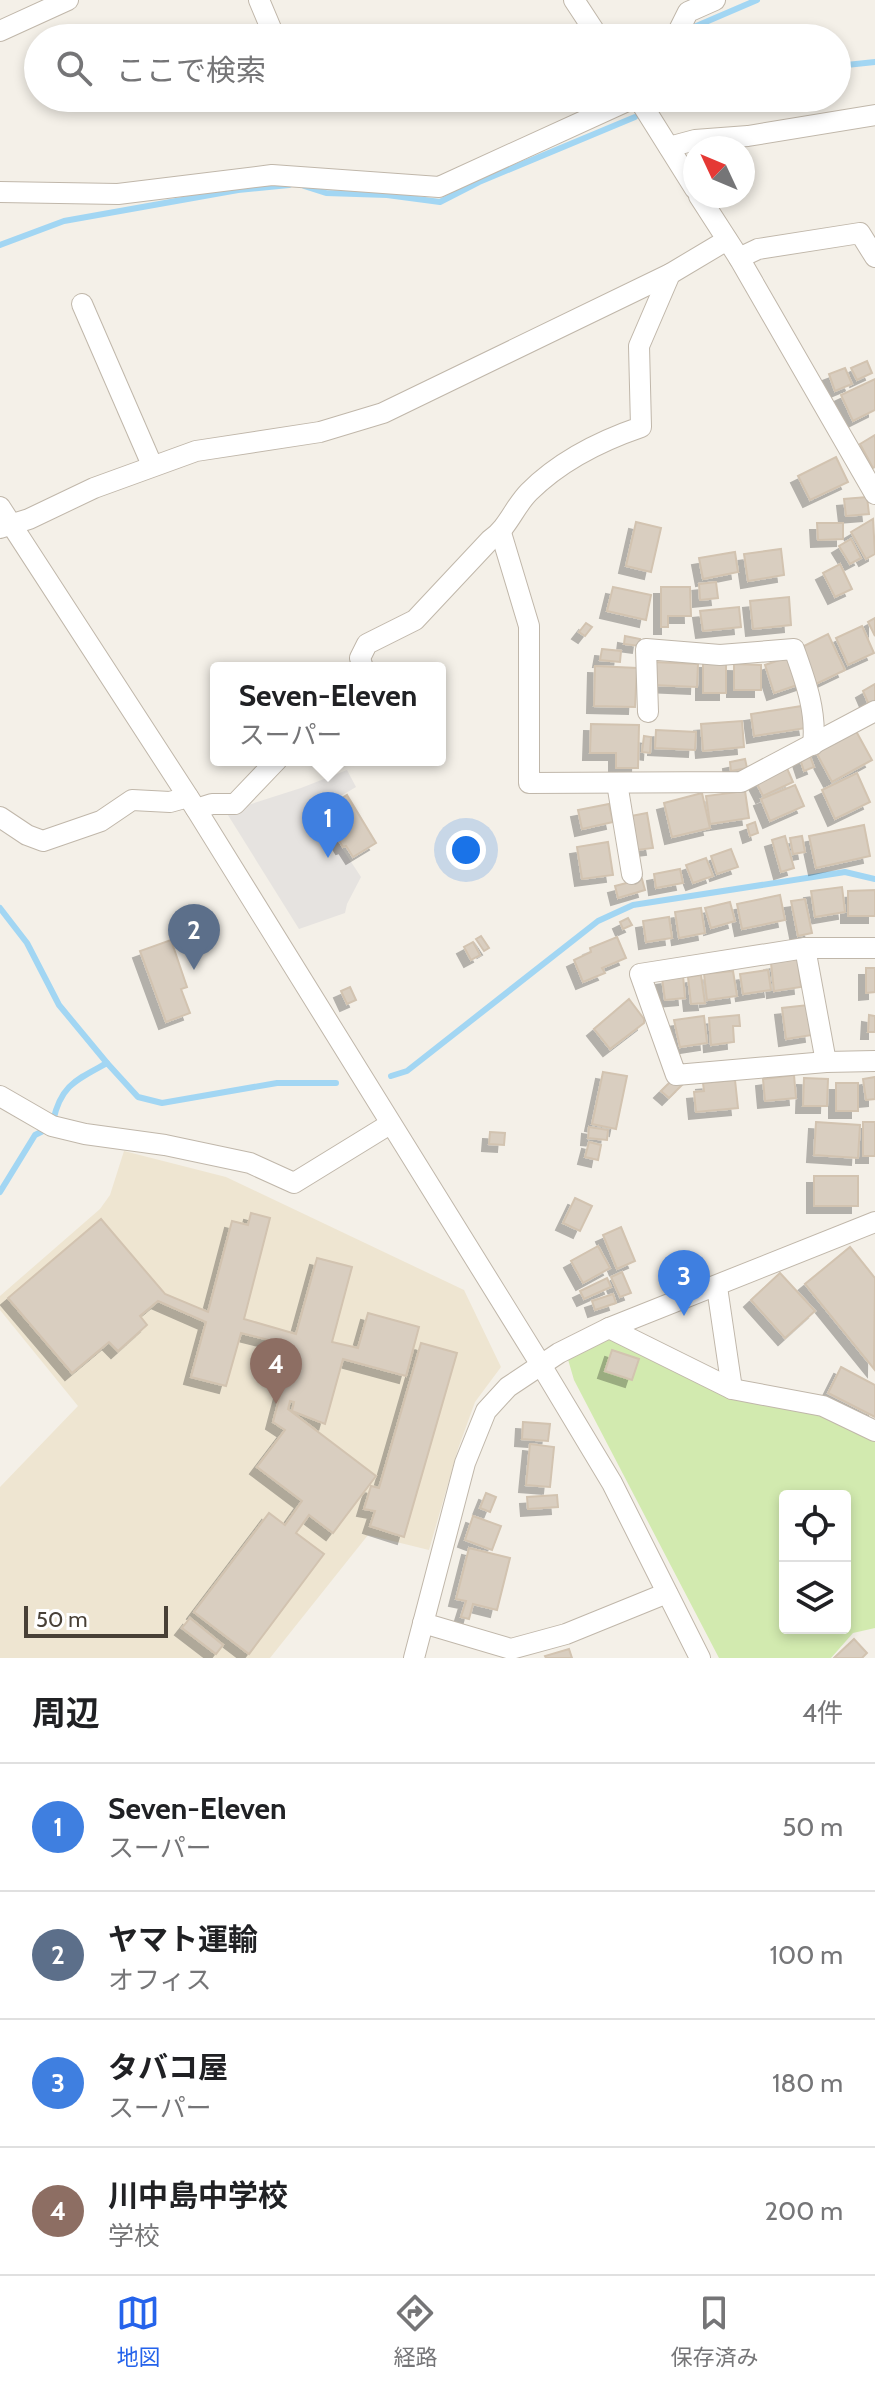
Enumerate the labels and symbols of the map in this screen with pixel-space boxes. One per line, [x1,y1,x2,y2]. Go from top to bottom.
north arrow [683,136,755,208]
pin: 1 [302,792,354,858]
your location [446,830,486,870]
pin: 2 [168,904,220,970]
pin: 3 [658,1250,710,1316]
pin: 4 [250,1338,302,1404]
scale bar [24,1602,168,1638]

